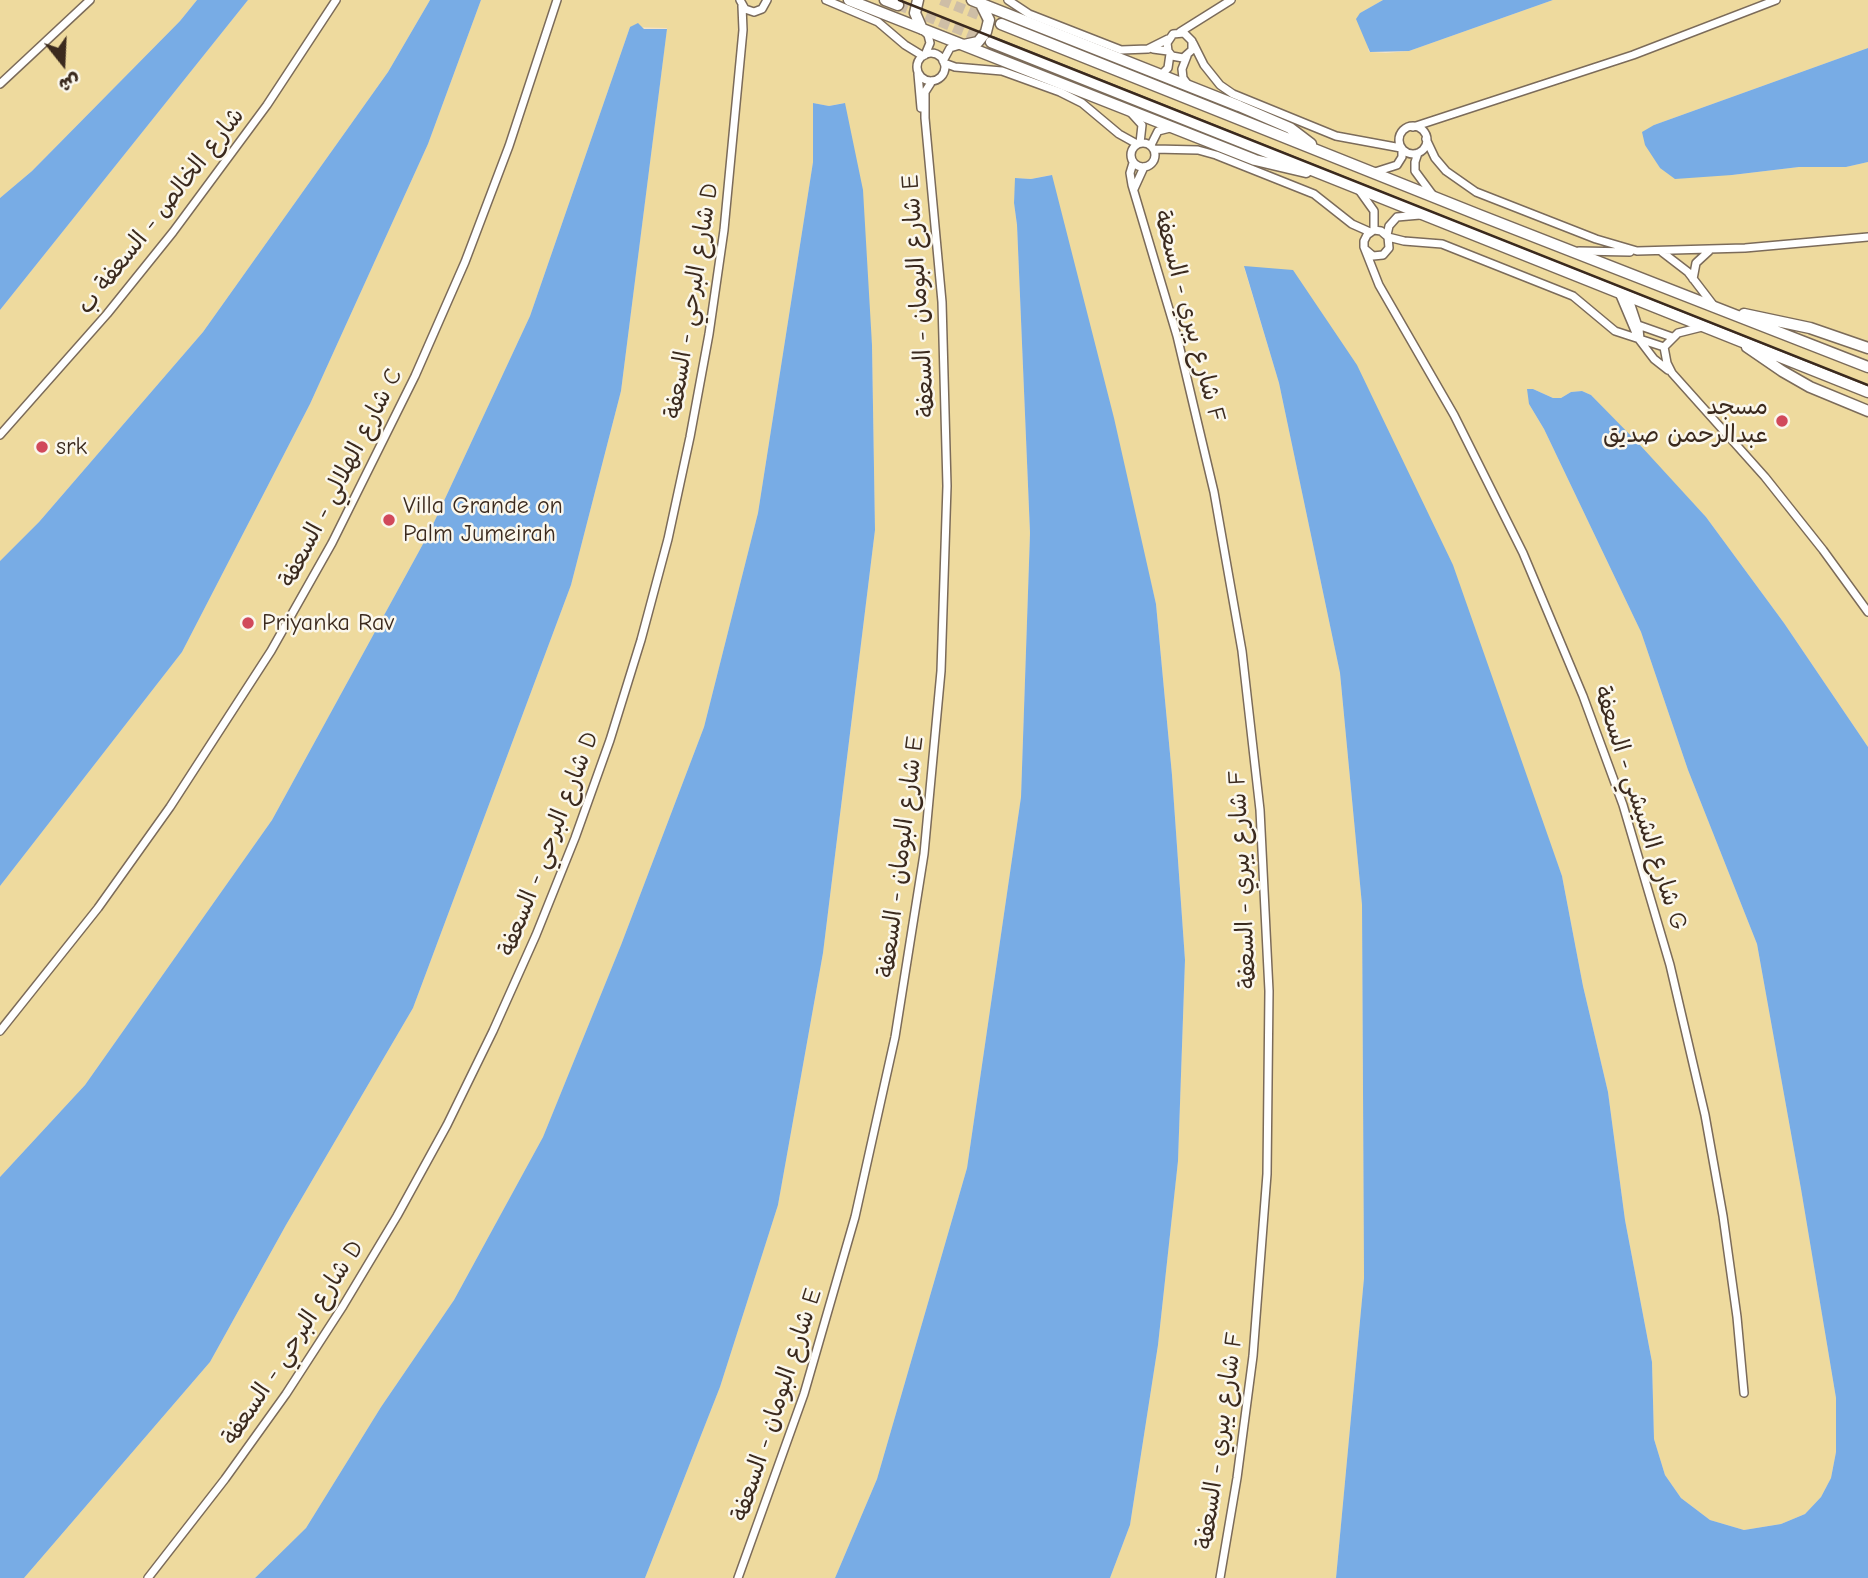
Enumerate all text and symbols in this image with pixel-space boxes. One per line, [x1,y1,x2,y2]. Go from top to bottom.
north arrow [28,28,98,98]
text: ش [56,69,83,97]
street label: شارع الخالص - السعفة ب [71,102,251,320]
street label: شارع البومان - السعفة E [896,174,942,418]
street label: شارع البرحي - السعفة D [659,181,725,421]
street label: شارع يبري - السعفة F [1147,207,1231,425]
street label: شارع الهلالي - السعفة C [273,364,409,592]
place label: مسجد عبدالرحمن صديق [1603,393,1768,449]
marker: مسجد عبدالرحمن صديق [1774,413,1790,429]
place label: srk [56,433,87,461]
marker: srk [34,439,50,455]
place label: Villa Grande on Palm Jumeirah [403,492,563,548]
marker: Villa Grande on Palm Jumeirah [381,512,397,528]
place label: Priyanka Rav [262,609,394,637]
marker: Priyanka Rav [240,615,256,631]
street label: شارع الشيشي - السعفة G [1587,682,1693,934]
street label: شارع البرحي - السعفة D [493,728,605,960]
street label: شارع البومان - السعفة E [872,735,930,979]
street label: شارع يبري - السعفة F [1223,770,1263,990]
street label: شارع البرحي - السعفة D [216,1235,370,1451]
street label: شارع البومان - السعفة E [726,1285,828,1525]
street label: شارع يبري - السعفة F [1191,1331,1249,1551]

